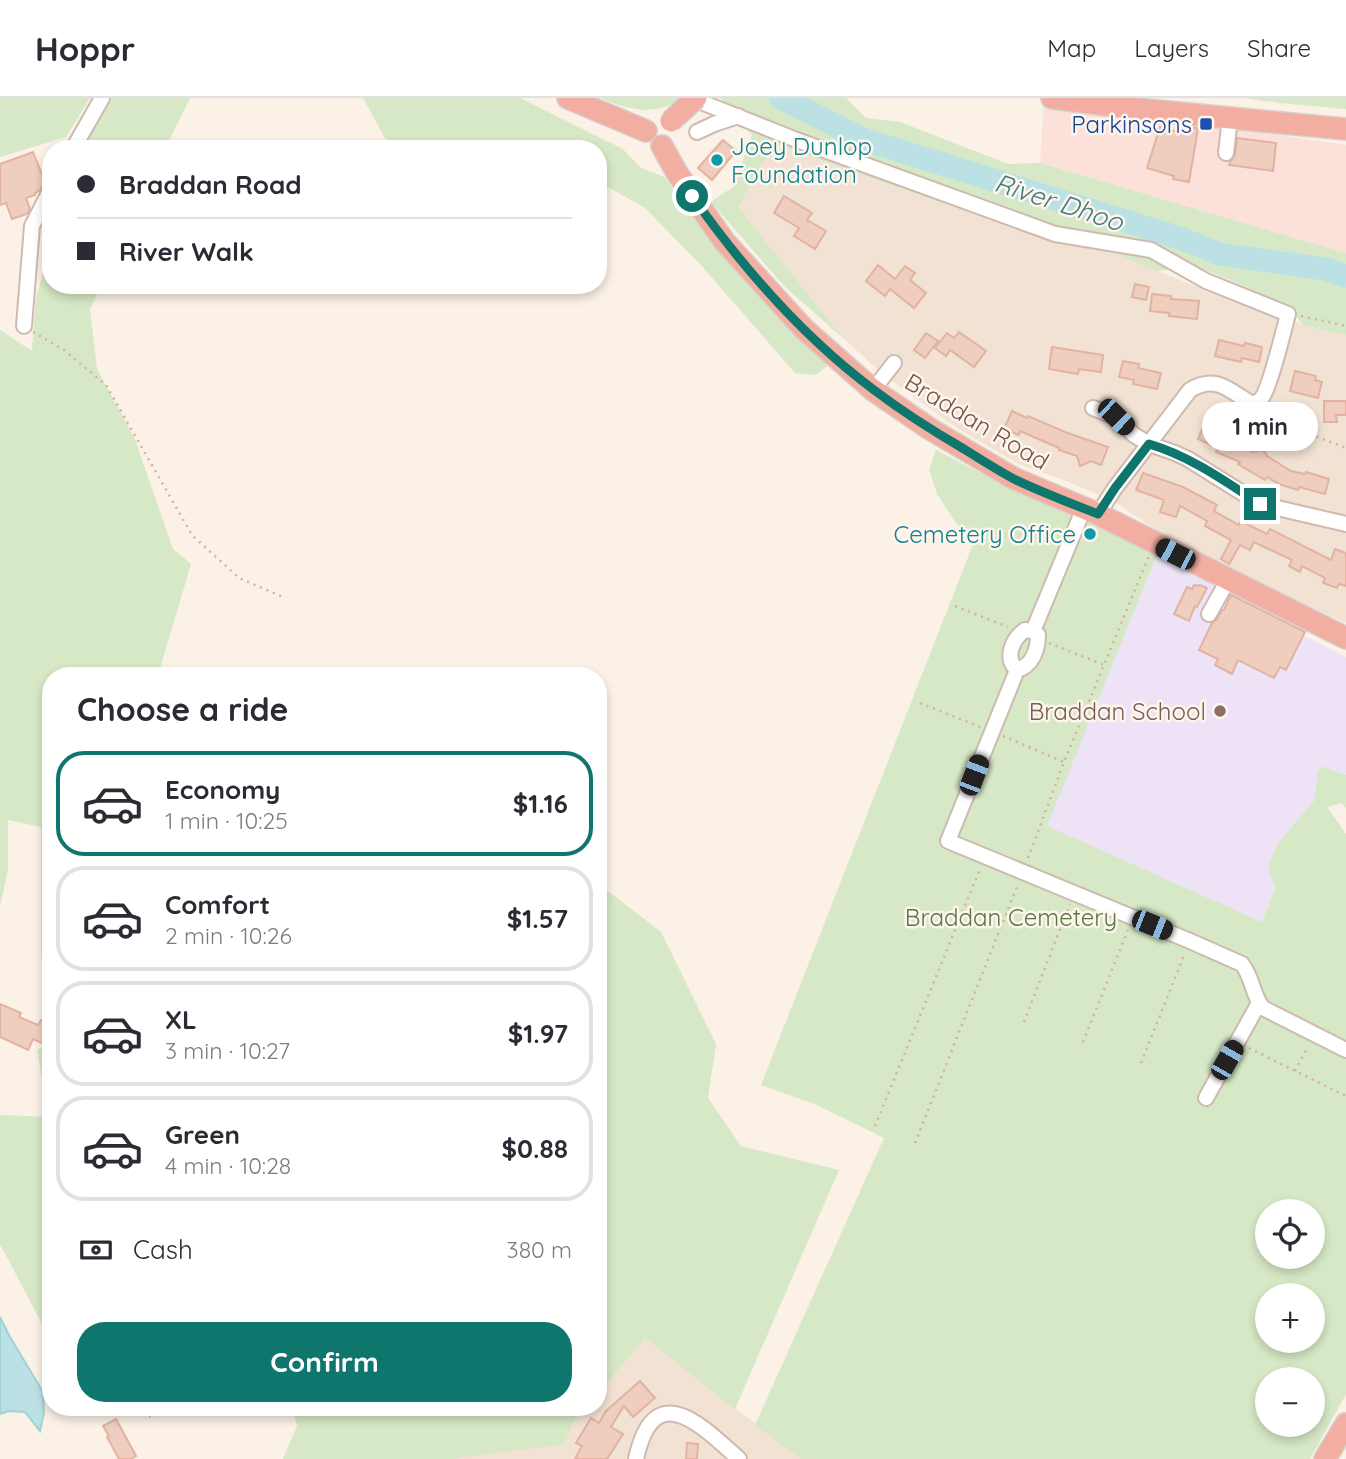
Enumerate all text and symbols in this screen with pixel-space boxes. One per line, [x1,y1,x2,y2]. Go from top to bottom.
text: Hoppr [35,28,135,69]
text: Map [1047,33,1096,63]
text: Layers [1134,33,1209,63]
text: Share [1247,33,1311,63]
place label: Parkinsons [1071,109,1192,139]
marker: Parkinsons [1198,116,1214,132]
place label: Joey Dunlop Foundation [731,131,872,189]
marker: Joey Dunlop Foundation [709,152,725,168]
water label: River Dhoo [991,166,1129,239]
text: Braddan Road [119,168,302,201]
route start [676,180,708,212]
text: River Walk [119,235,254,268]
street label: Braddan Road [900,366,1054,476]
car [1094,395,1139,439]
callout: 1 min [1202,402,1318,452]
text: 1 min [1232,412,1288,441]
route end [1244,488,1276,520]
place label: Cemetery Office [894,519,1076,549]
marker: Cemetery Office [1082,526,1098,542]
car [1152,535,1199,573]
text: Choose a ride [77,689,289,729]
place label: Braddan School [1029,696,1206,726]
marker: Braddan School [1212,703,1228,719]
car [957,752,992,798]
icon: car [81,772,144,835]
text: Economy [165,773,280,806]
text: $1.16 [513,787,568,820]
text: 1 min · 10:25 [165,806,288,835]
icon: car [81,887,144,950]
text: Comfort [165,888,270,921]
text: $1.57 [507,902,568,935]
park label: Braddan Cemetery [905,902,1117,932]
car [1129,907,1176,943]
text: 2 min · 10:26 [165,921,292,950]
icon: car [81,1002,144,1065]
text: XL [165,1003,197,1036]
text: $1.97 [508,1017,568,1050]
text: 3 min · 10:27 [165,1036,290,1065]
car [1208,1037,1247,1083]
icon: car [81,1117,144,1180]
text: Green [165,1118,240,1151]
text: $0.88 [502,1132,568,1165]
text: 4 min · 10:28 [165,1151,291,1180]
map controls [1255,1199,1325,1437]
button: locate [1255,1199,1325,1269]
icon: cash [77,1231,115,1269]
text: Cash [133,1233,193,1266]
text: 380 m [507,1235,572,1264]
button: + [1255,1283,1325,1353]
button: Confirm [77,1322,572,1402]
button: − [1255,1367,1325,1437]

